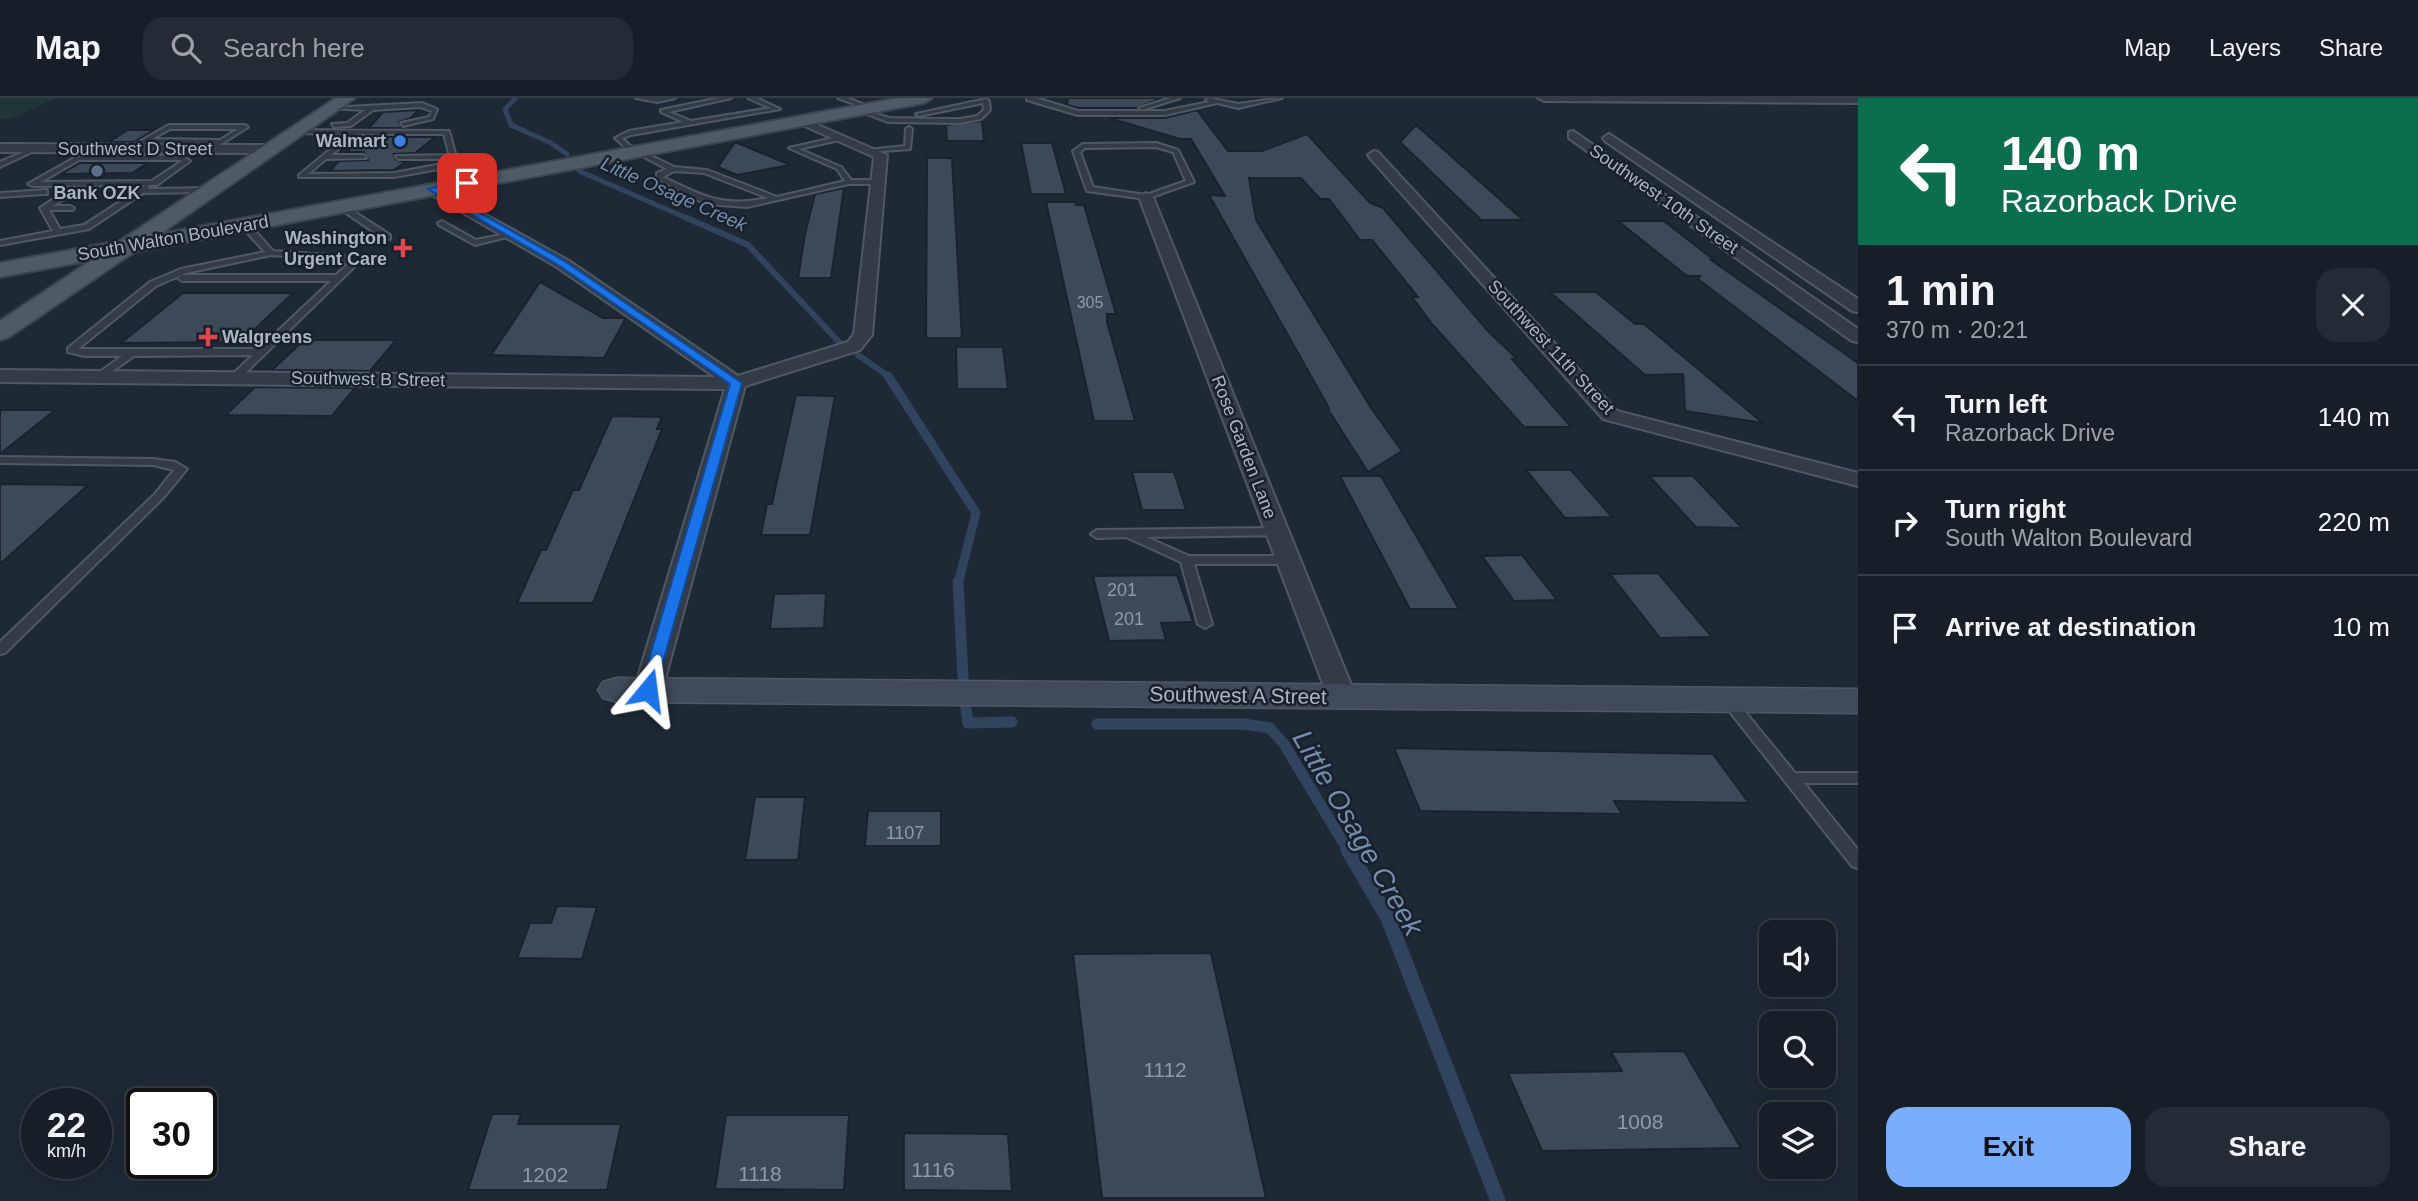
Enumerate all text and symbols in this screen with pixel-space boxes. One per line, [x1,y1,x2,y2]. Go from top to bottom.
search box [143,17,633,80]
text: Map [35,29,101,66]
icon: search [167,29,205,67]
text: Search here [223,33,365,63]
text: Map [2124,34,2171,61]
text: Layers [2209,34,2281,61]
text: Share [2319,34,2383,61]
icon: left [1886,126,1977,217]
text: 140 m [2001,126,2140,180]
place label: Walmart [316,131,386,151]
marker: Walmart [392,133,408,149]
street label: Southwest D Street [57,139,213,159]
street label: Southwest 10th Street [1586,140,1742,258]
water label: Little Osage Creek [598,152,752,236]
pin [437,153,497,213]
marker: Bank OZK [89,163,105,179]
icon: arrive [448,164,486,202]
place label: Bank OZK [53,183,141,203]
text: Razorback Drive [2001,183,2238,219]
street label: South Walton Boulevard [76,211,270,265]
place label: Washington Urgent Care [284,228,387,269]
marker: Washington Urgent Care [393,238,413,258]
text: 1 min [1886,267,1996,314]
button: close [2316,268,2390,342]
street label: Southwest 11th Street [1484,276,1618,418]
house number: 305 [1077,294,1103,311]
text: 370 m · 20:21 [1886,317,2028,343]
place label: Walgreens [222,327,312,347]
marker: Walgreens [200,329,216,345]
street label: Southwest B Street [291,368,445,390]
street label: Rose Garden Lane [1207,372,1281,522]
text: Turn left [1945,389,2047,419]
icon: left [1886,399,1924,437]
text: 140 m [2318,402,2390,432]
text: Razorback Drive [1945,420,2115,446]
text: Turn right [1945,494,2066,524]
icon: right [1886,504,1924,542]
text: 220 m [2318,507,2390,537]
text: South Walton Boulevard [1945,525,2192,551]
house number: 201 [1107,580,1137,600]
house number: 201 [1114,609,1144,629]
icon: arrive [1886,609,1924,647]
text: Arrive at destination [1945,612,2196,642]
text: 10 m [2332,612,2390,642]
position arrow [611,653,685,727]
street label: Southwest A Street [1149,682,1327,708]
water label: Little Osage Creek [1287,725,1430,943]
house number: 1107 [886,823,924,843]
map controls [1759,920,1836,1179]
button: sound [1759,920,1836,997]
button: search [1759,1011,1836,1088]
house number: 1112 [1143,1058,1187,1081]
speed limit sign: 30 [126,1088,217,1179]
button: layers [1759,1102,1836,1179]
text: 22 [47,1105,86,1144]
button: Exit [1886,1107,2131,1187]
button: Share [2145,1107,2390,1187]
house number: 1008 [1617,1110,1663,1133]
text: km/h [47,1141,86,1161]
house number: 1116 [911,1158,955,1181]
house number: 1118 [738,1162,782,1185]
house number: 1202 [522,1163,568,1186]

